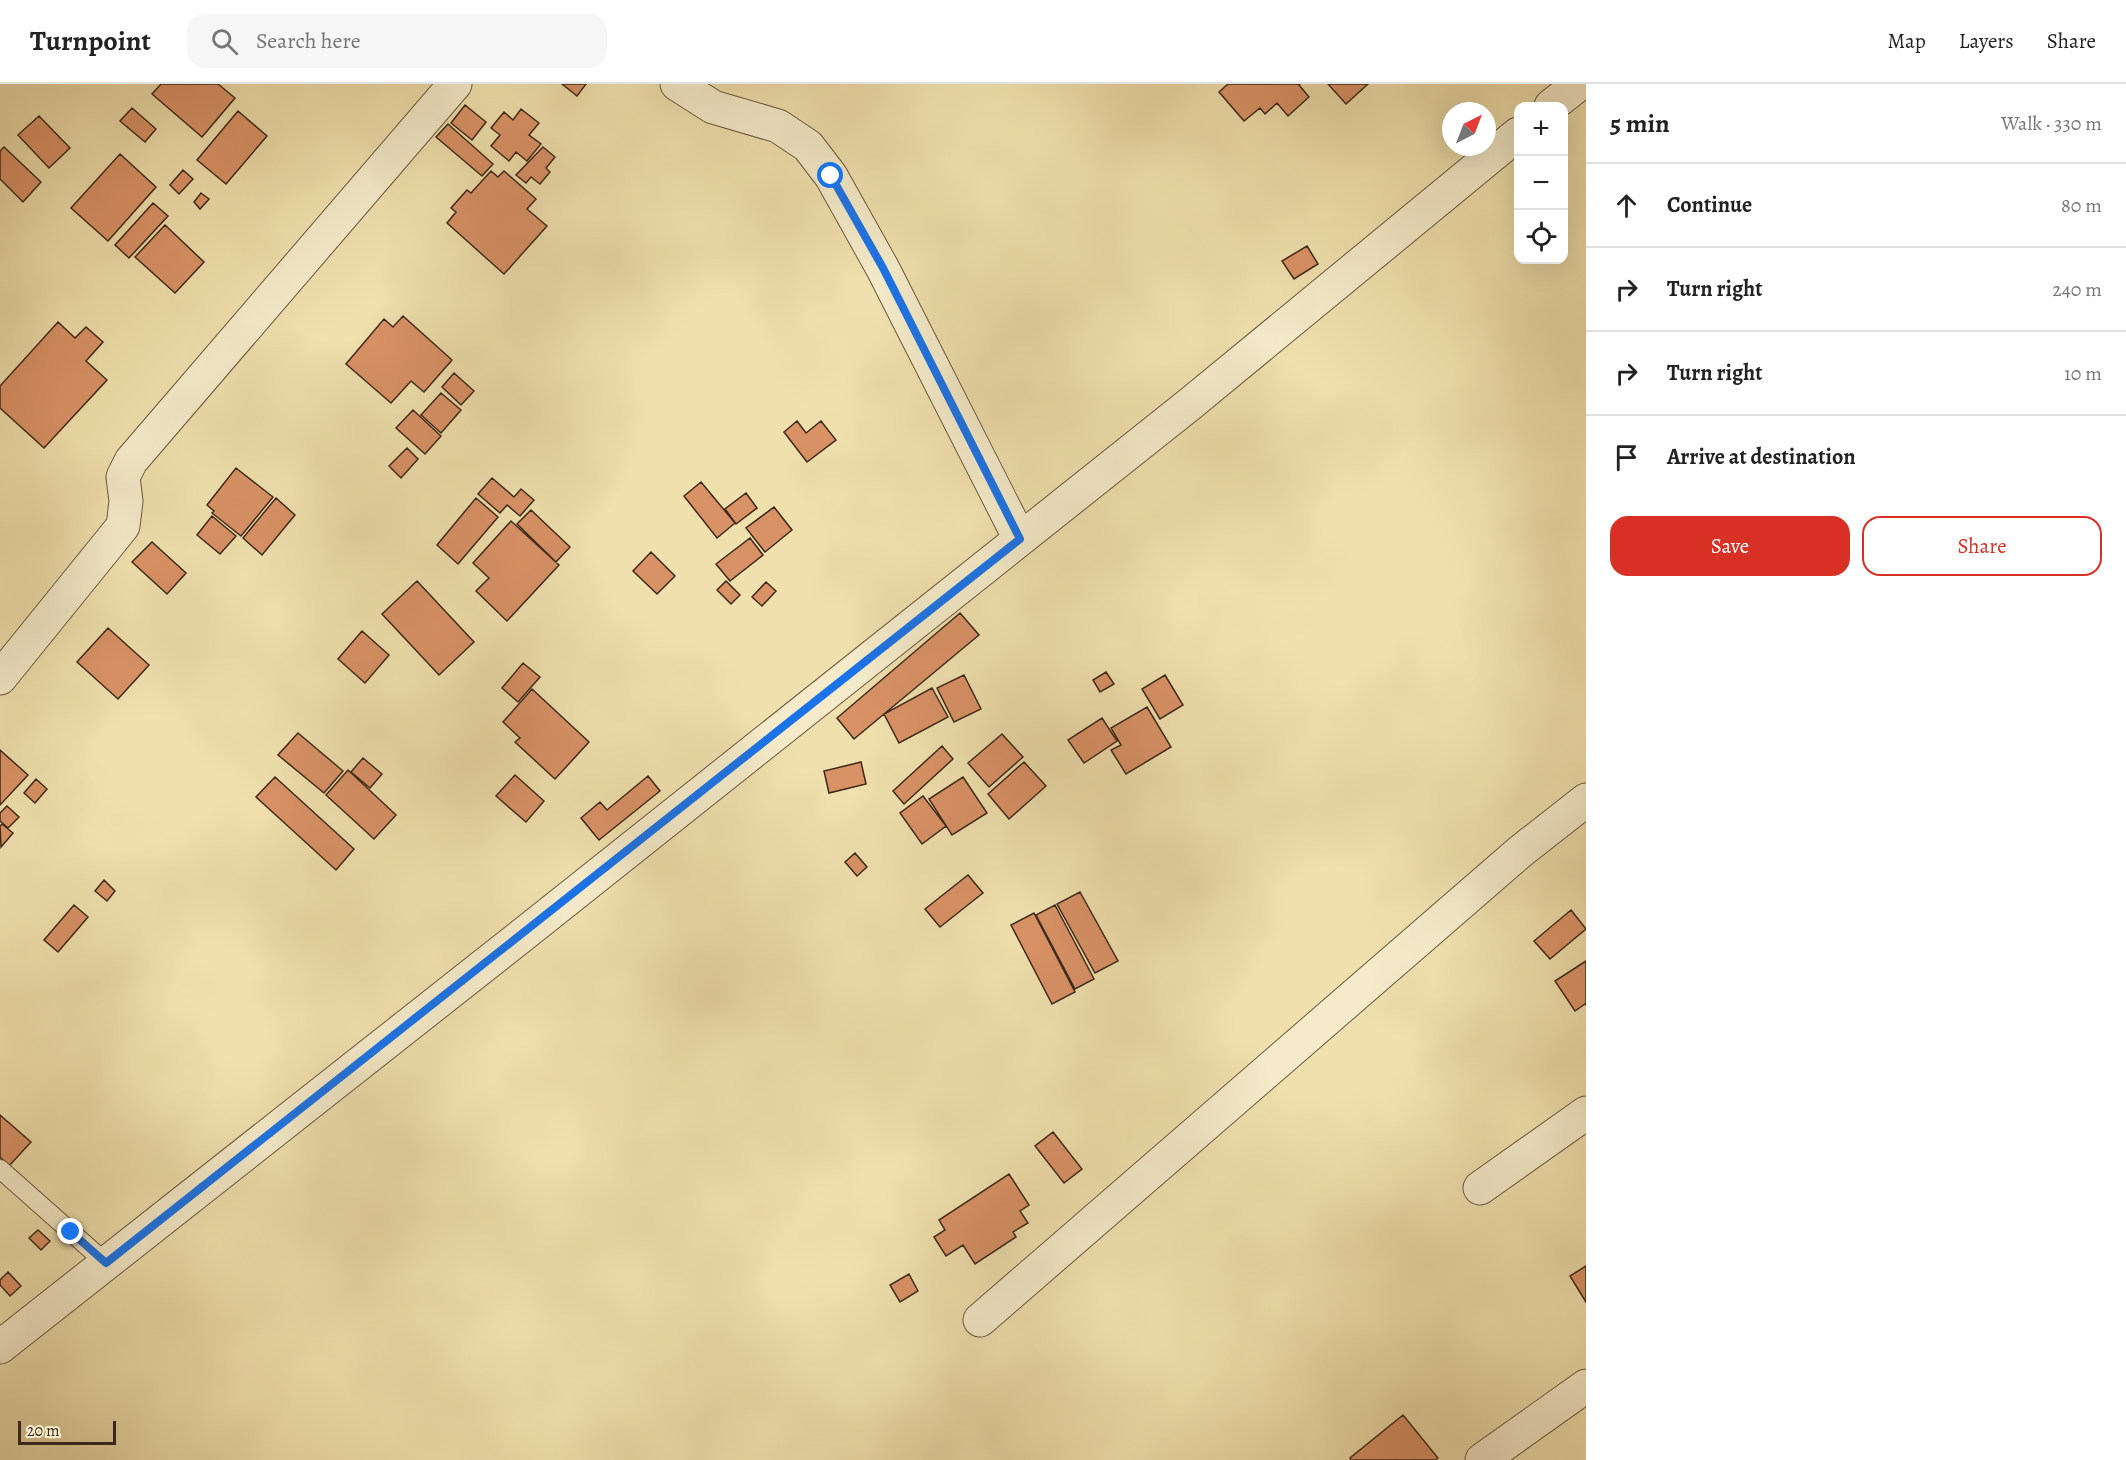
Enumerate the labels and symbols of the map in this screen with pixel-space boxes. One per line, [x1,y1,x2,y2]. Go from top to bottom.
north arrow [1442,102,1496,156]
route start [817,162,843,188]
route end [57,1218,83,1244]
scale bar [18,1418,116,1446]

